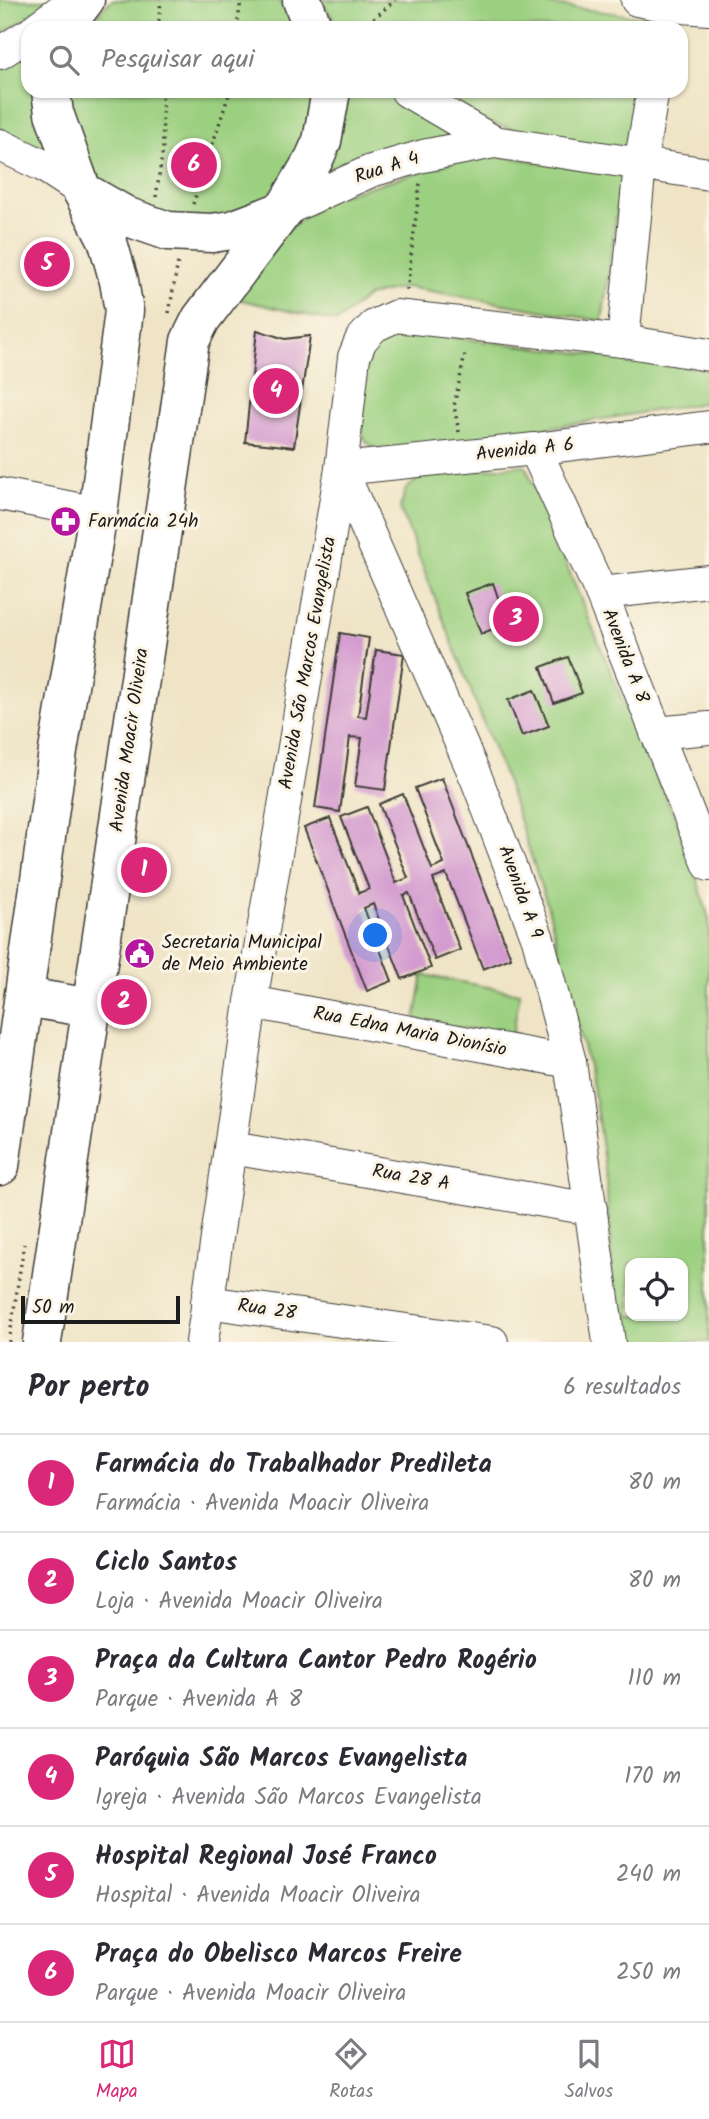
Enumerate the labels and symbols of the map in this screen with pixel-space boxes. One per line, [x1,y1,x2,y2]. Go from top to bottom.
pin: 6 [171,139,217,191]
street label: Rua A 4 [351,143,423,193]
pin: 5 [24,238,70,290]
pin: 4 [253,365,299,417]
street label: Avenida A 6 [474,430,576,470]
pharmacy icon: Farmácia 24h [48,505,82,539]
place label: Farmácia 24h [88,507,198,537]
street label: Avenida São Marcos Evangelista [271,534,345,792]
pin: 3 [493,593,539,645]
street label: Avenida A 8 [593,604,657,708]
street label: Avenida Moacir Oliveira [102,646,158,834]
street label: Avenida A 9 [489,841,551,943]
pin: 1 [121,844,167,896]
your location [358,918,392,952]
place label: Secretaria Municipal de Meio Ambiente [162,928,322,980]
public building icon: Secretaria Municipal de Meio Ambiente [122,937,156,971]
pin: 2 [101,976,147,1028]
street label: Rua Edna Maria Dionísio [311,999,509,1065]
street label: Rua 28 A [370,1156,452,1200]
street label: Rua 28 [236,1291,299,1329]
scale bar [21,1293,180,1325]

